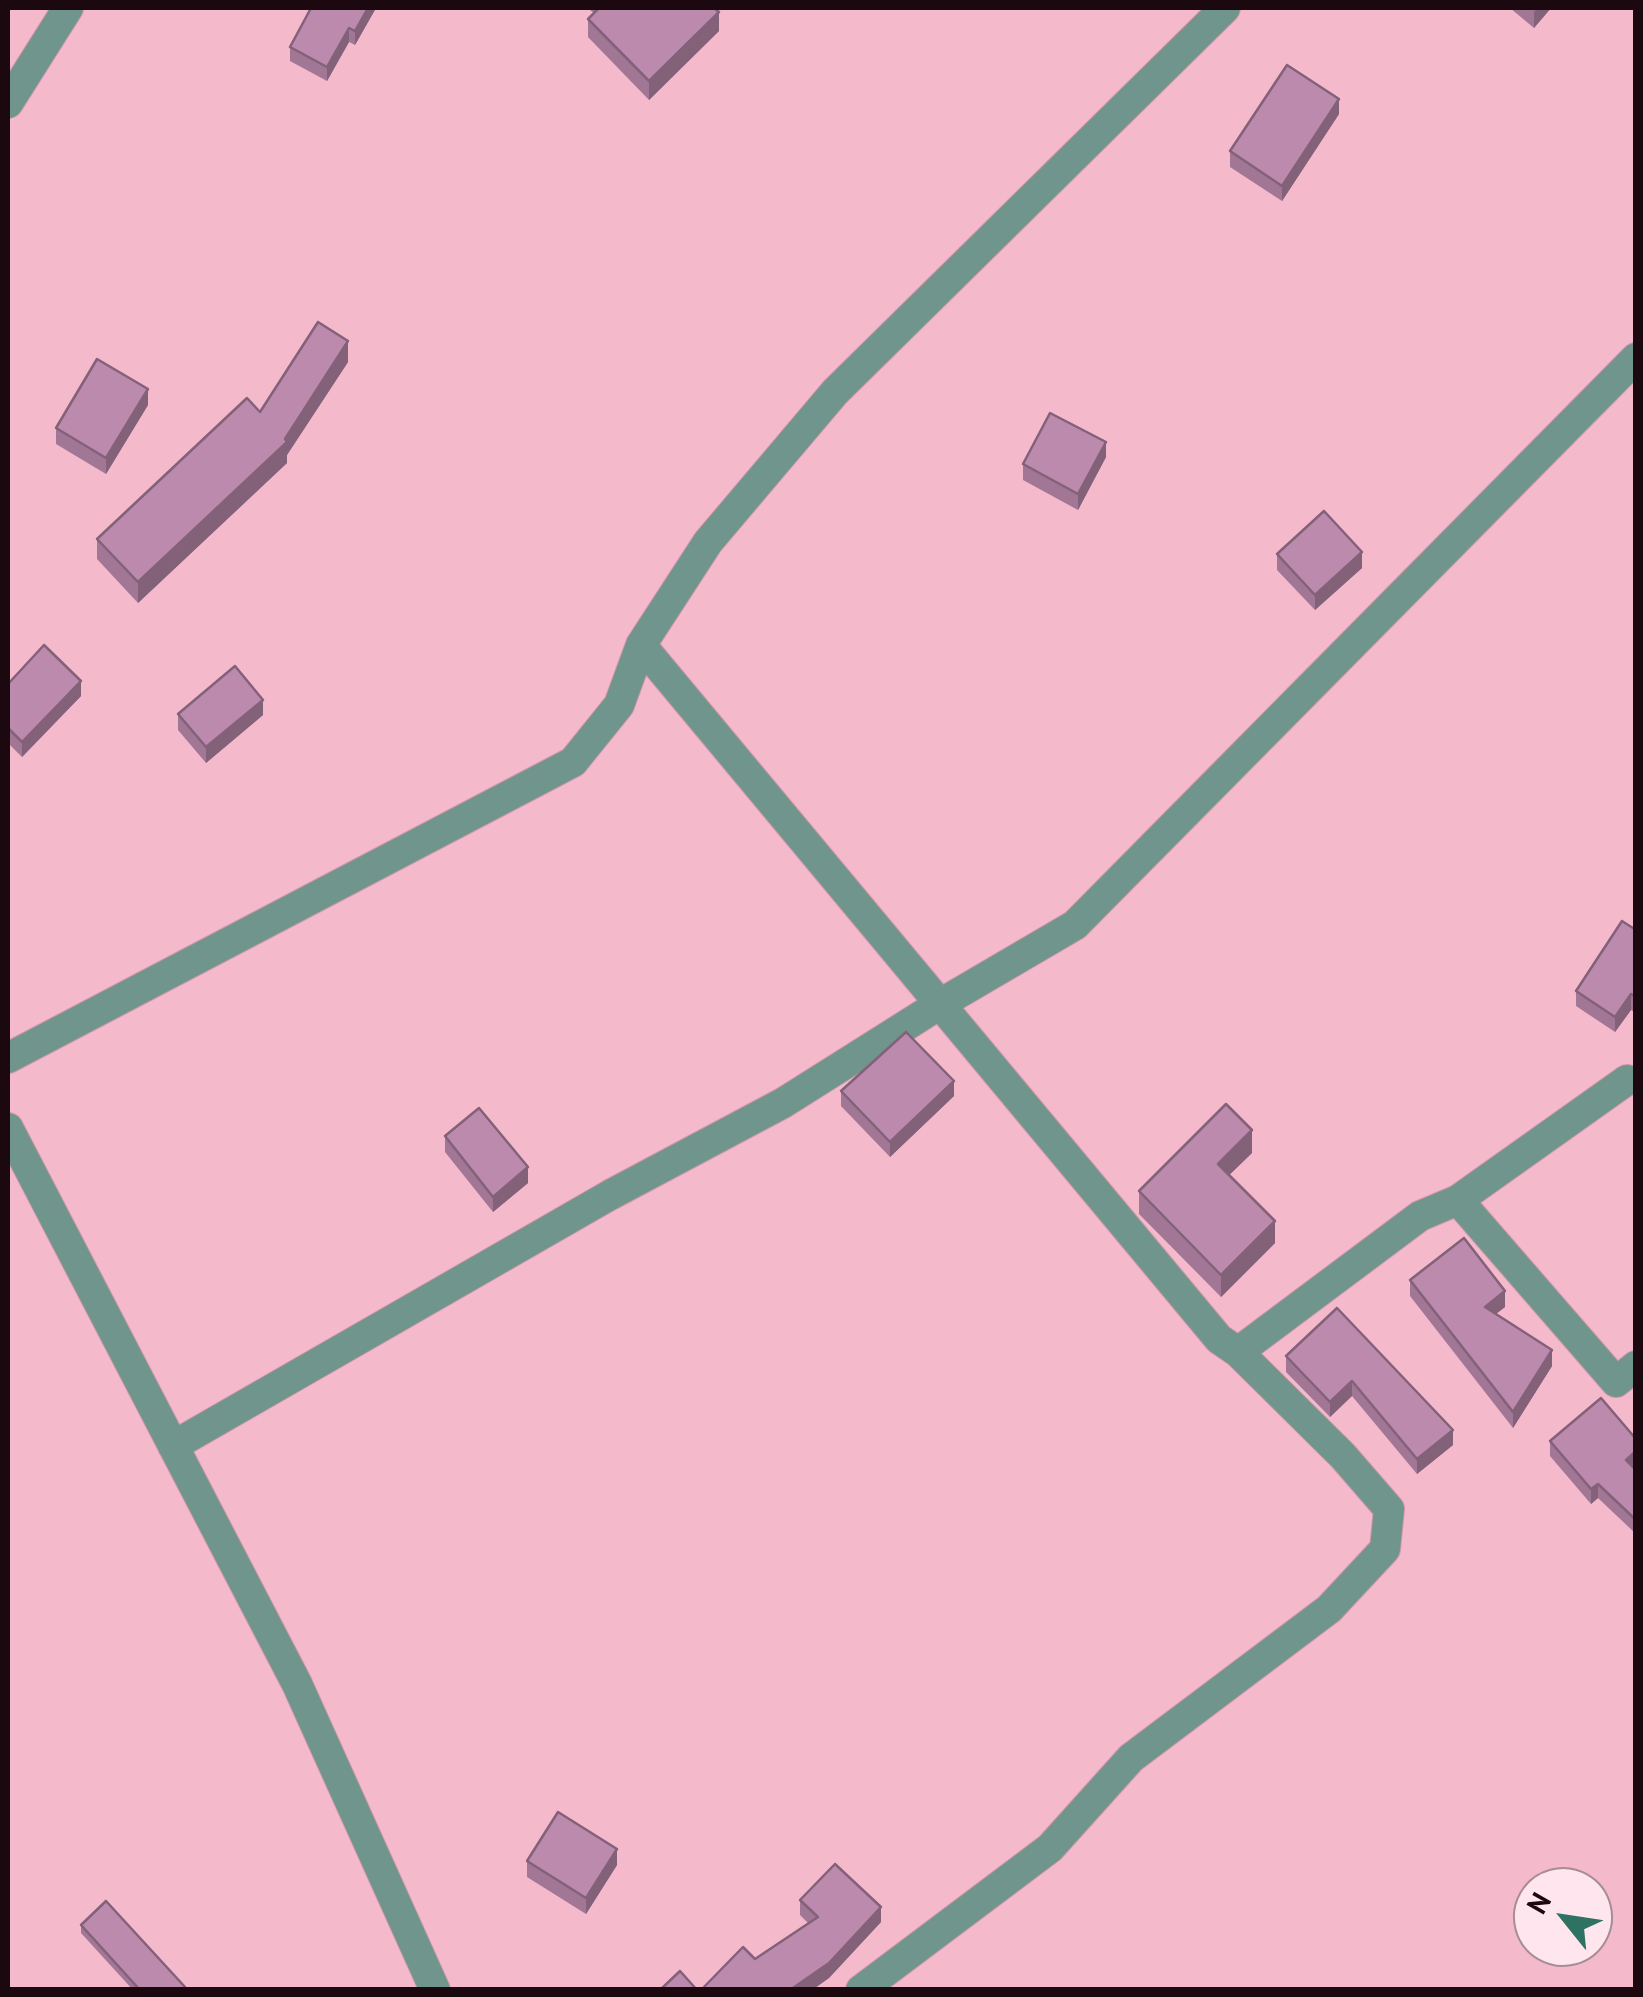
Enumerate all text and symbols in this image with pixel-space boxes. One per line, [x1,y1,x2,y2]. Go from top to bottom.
north arrow [1513,1867,1613,1967]
text: N [1518,1886,1559,1920]

